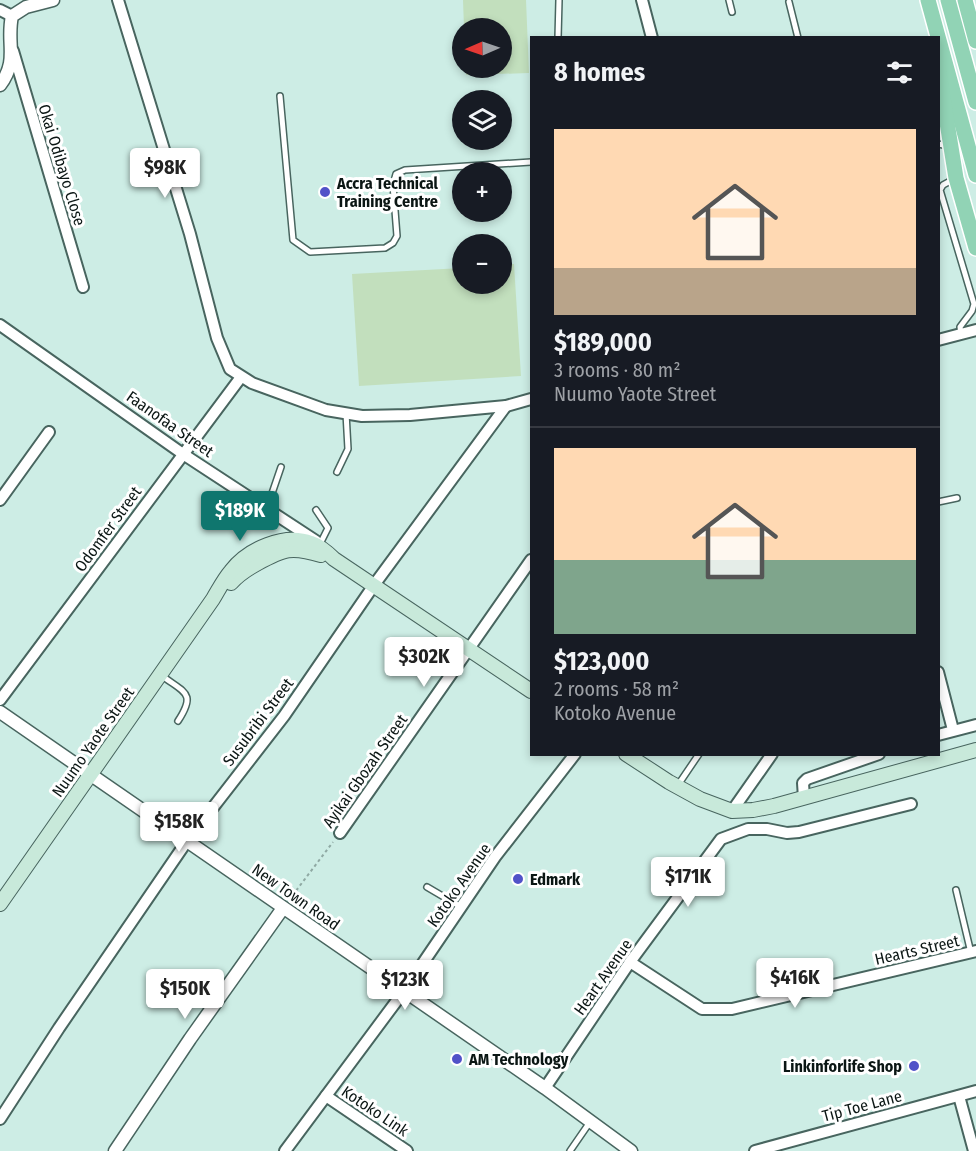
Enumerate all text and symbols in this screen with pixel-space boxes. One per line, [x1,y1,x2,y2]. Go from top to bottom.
north arrow [452,18,512,78]
map controls [452,18,512,294]
icon: filters [883,56,916,89]
text: 8 homes [554,57,645,88]
button: layers [452,90,512,150]
street label: Okai Odibayo Close [34,102,90,228]
pin: $98K [129,148,201,199]
text: $98K [144,155,186,179]
button: + [452,162,512,222]
icon: home [681,168,789,276]
place label: Accra Technical Training Centre [336,174,439,211]
marker: Accra Technical Training Centre [318,185,332,199]
button: − [452,234,512,294]
text: $189,000 [554,327,652,358]
text: 3 rooms · 80 m² [554,358,680,382]
text: Nuumo Yaote Street [554,382,716,406]
street label: Faanofaa Street [123,387,218,461]
street label: Odomfer Street [71,482,146,575]
icon: home [681,487,789,595]
pin: $189K [198,491,282,542]
text: $189K [215,498,265,522]
pin: $302K [382,637,466,688]
text: $302K [398,644,450,668]
text: $123,000 [554,646,649,677]
street label: Susubribi Street [219,674,298,770]
text: 2 rooms · 58 m² [554,677,679,701]
street label: Nuumo Yaote Street [48,683,138,801]
text: Kotoko Avenue [554,701,676,725]
street label: Ayikai Gbozah Street [319,710,412,831]
pin: $158K [137,802,221,853]
text: $158K [154,809,204,833]
street label: Kotoko Avenue [423,839,495,930]
pin: $171K [646,857,730,908]
street label: New Town Road [249,860,343,934]
text: $171K [665,864,711,888]
place label: Edmark [530,870,581,889]
marker: Edmark [511,872,525,886]
street label: Hearts Street [873,931,962,969]
street label: Heart Avenue [570,935,636,1018]
pin: $416K [753,958,837,1009]
pin: $123K [363,960,447,1011]
text: $416K [770,965,820,989]
text: $123K [381,967,429,991]
pin: $150K [143,969,227,1020]
text: $150K [160,976,210,1000]
place label: AM Technology [468,1050,569,1069]
marker: AM Technology [450,1052,464,1066]
place label: Linkinforlife Shop [783,1057,902,1076]
marker: Linkinforlife Shop [907,1059,921,1073]
street label: Kotoko Link [338,1082,412,1141]
street label: Tip Toe Lane [820,1086,904,1126]

